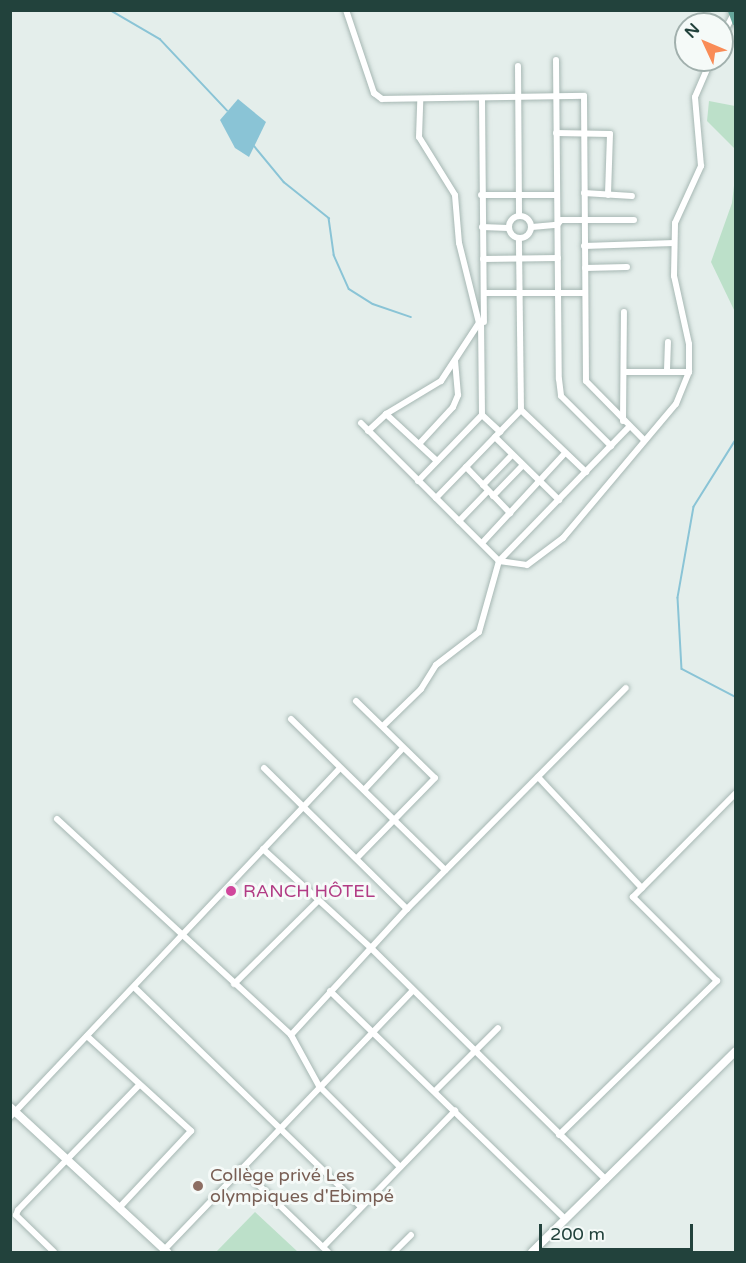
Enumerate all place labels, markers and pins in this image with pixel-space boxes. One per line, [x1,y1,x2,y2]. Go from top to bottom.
place label: RANCH HÔTEL [243,880,375,902]
marker: RANCH HÔTEL [224,884,238,898]
place label: Collège privé Les olympiques d'Ebimpé [210,1165,394,1208]
marker: Collège privé Les olympiques d'Ebimpé [191,1179,205,1193]

